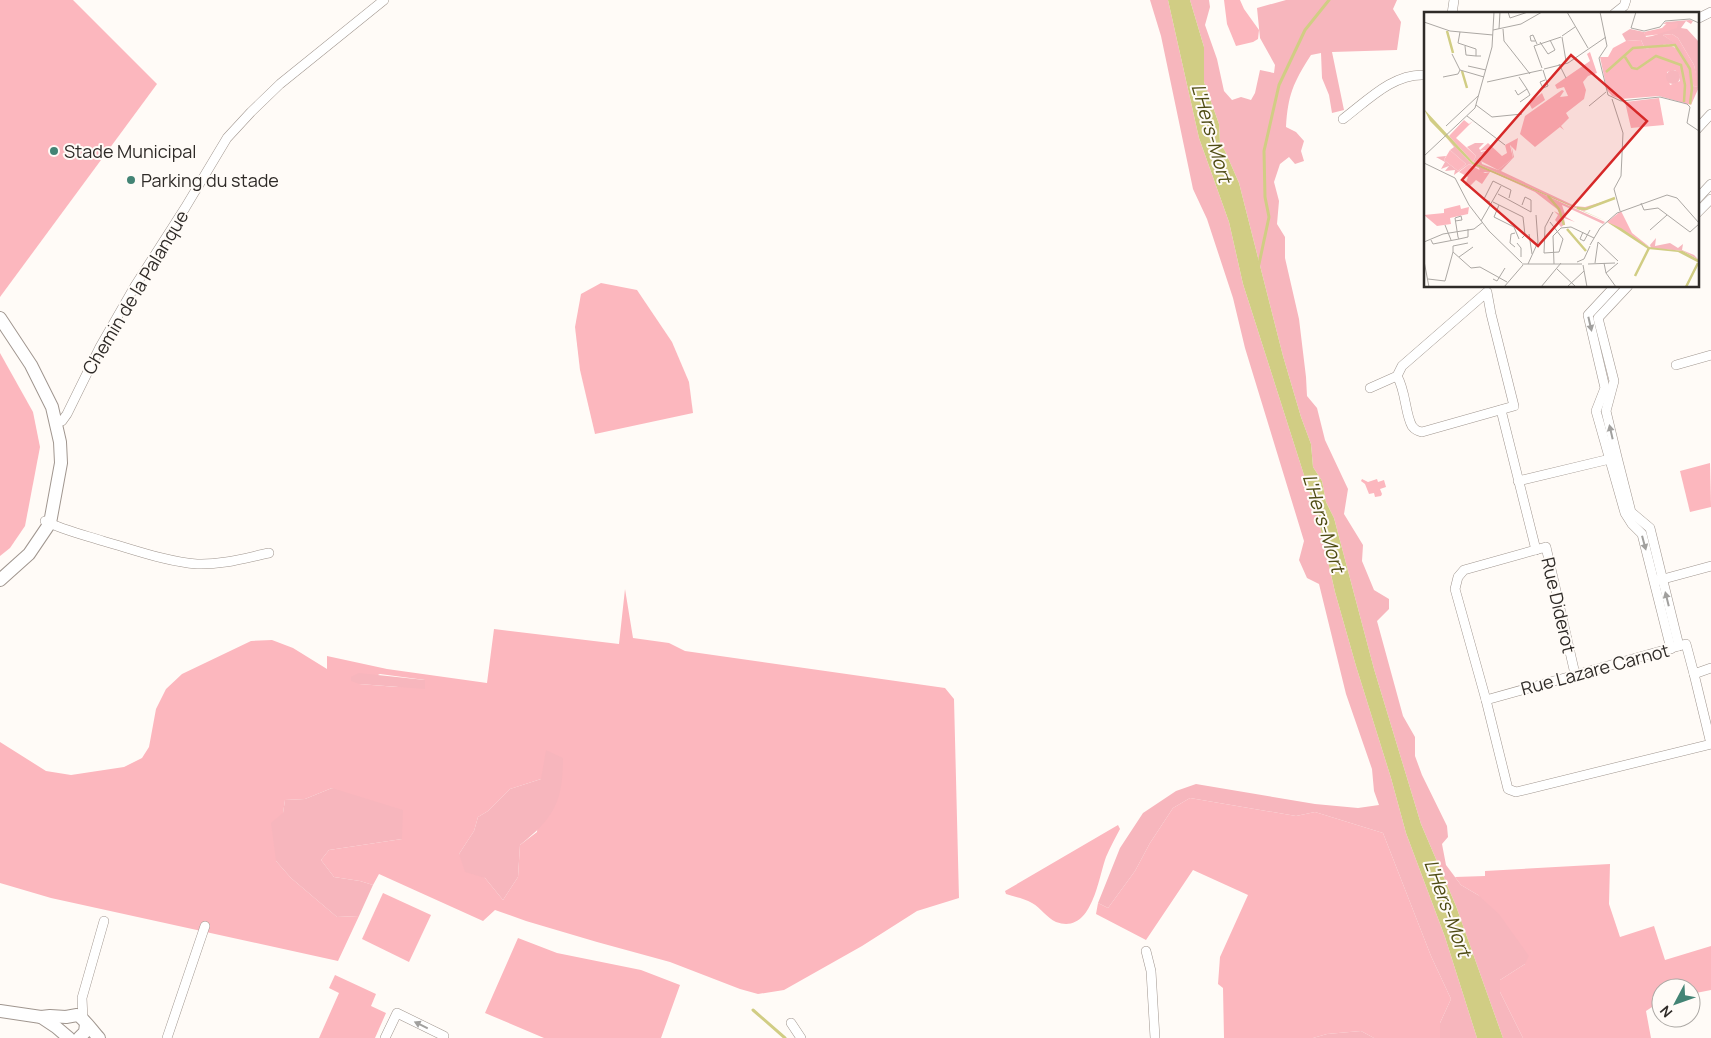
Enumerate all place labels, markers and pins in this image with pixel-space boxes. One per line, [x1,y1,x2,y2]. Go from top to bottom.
place label: Stade Municipal [64,139,197,163]
marker: Stade Municipal [48,145,60,157]
place label: Parking du stade [141,168,279,192]
marker: Parking du stade [125,174,137,186]

